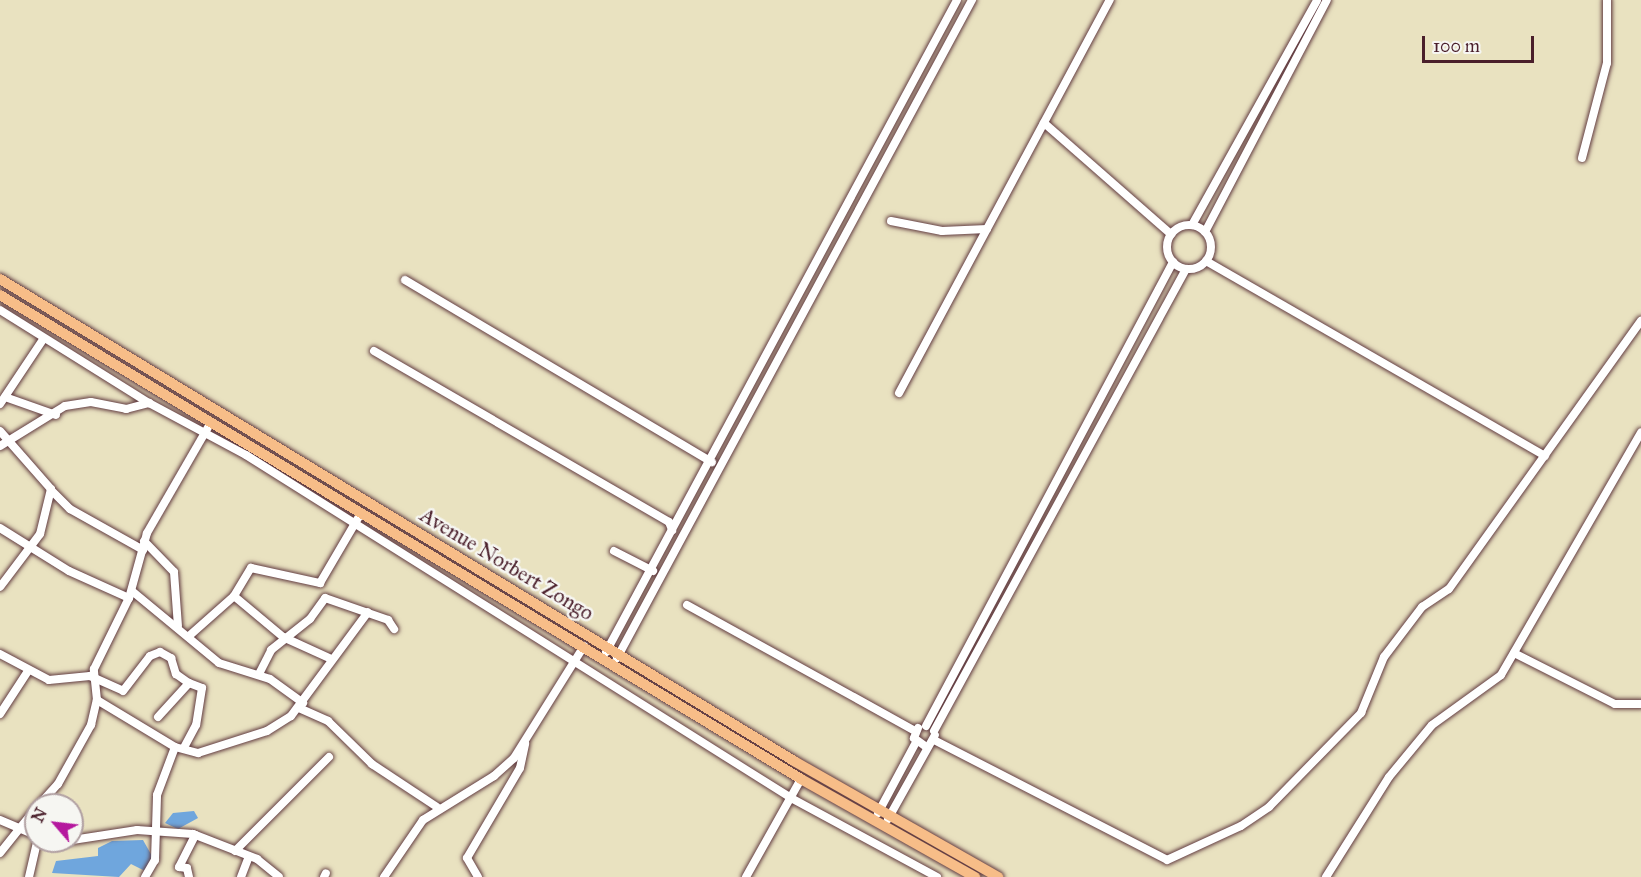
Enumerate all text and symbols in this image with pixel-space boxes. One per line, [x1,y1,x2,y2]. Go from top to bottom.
scale bar [1425,24,1538,62]
text: 100 m [1433,35,1480,57]
street label: Avenue Norbert Zongo [416,502,598,626]
north arrow [24,793,84,853]
text: N [28,805,51,826]

